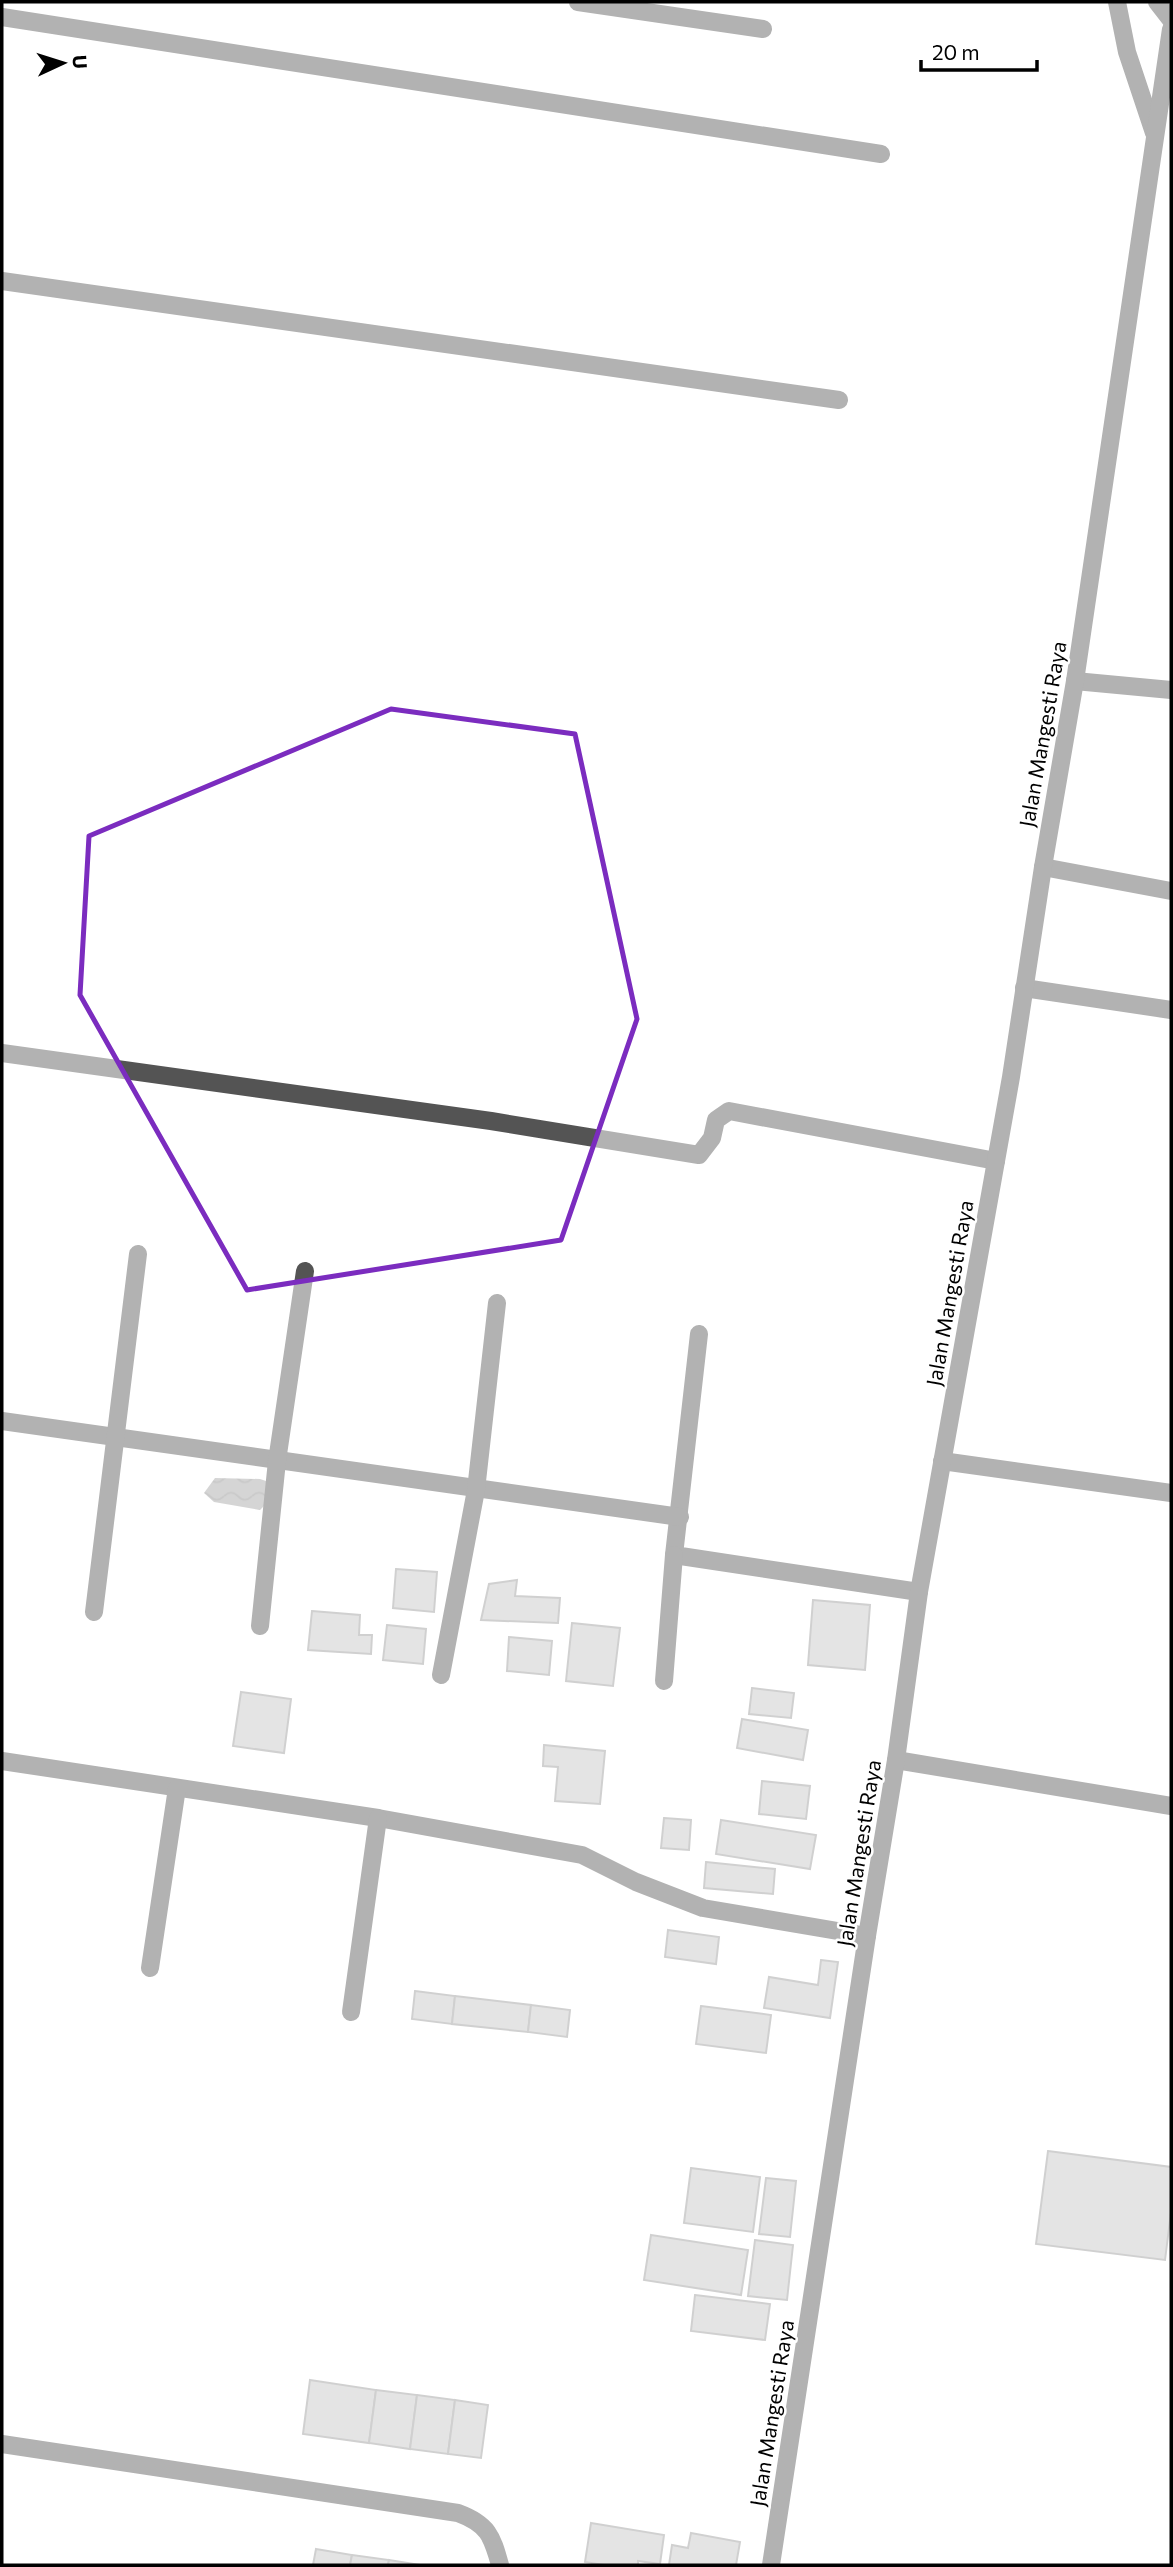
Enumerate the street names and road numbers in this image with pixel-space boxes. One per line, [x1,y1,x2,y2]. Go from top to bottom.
street label: Jalan Mangesti Raya [1013,639,1071,829]
street label: Jalan Mangesti Raya [920,1198,978,1388]
street label: Jalan Mangesti Raya [831,1758,885,1948]
street label: Jalan Mangesti Raya [744,2318,798,2508]

